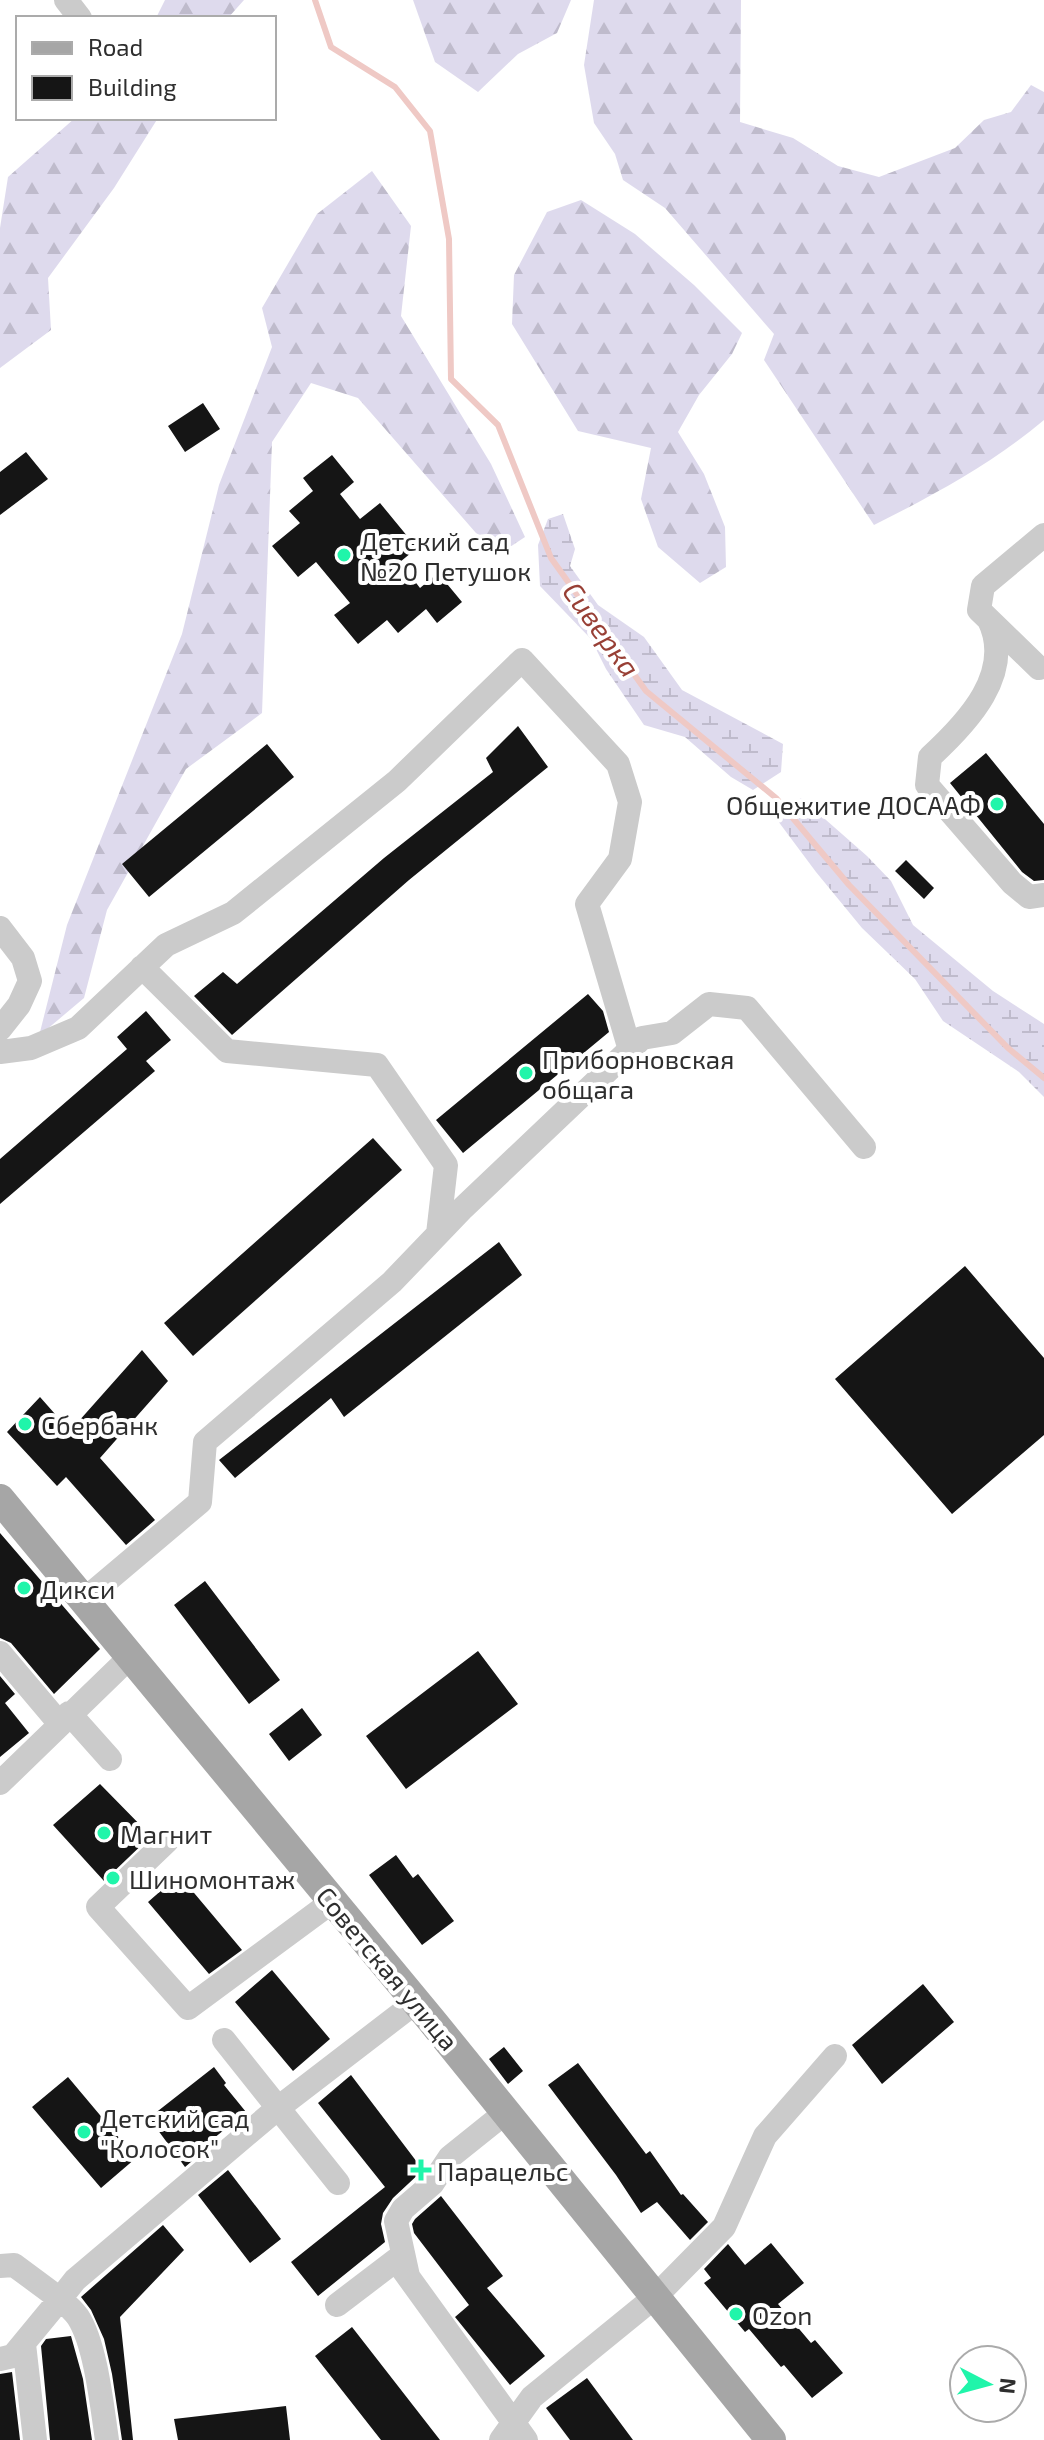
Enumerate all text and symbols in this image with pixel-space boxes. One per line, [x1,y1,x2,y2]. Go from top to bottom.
legend [16,16,276,120]
text: Road [88,32,143,61]
text: Building [88,72,177,101]
place label: Детский сад №20 Петушок [360,525,531,587]
marker: Детский сад №20 Петушок [335,546,353,564]
water label: Сиверка [556,575,648,683]
place label: Общежитие ДОСААФ [726,789,981,820]
marker: Общежитие ДОСААФ [988,795,1006,813]
place label: Приборновская общага [542,1043,734,1104]
marker: Приборновская общага [517,1064,535,1082]
place label: Сбербанк [41,1409,158,1440]
marker: Сбербанк [16,1415,34,1433]
place label: Дикси [40,1573,115,1604]
marker: Дикси [15,1579,33,1597]
place label: Магнит [120,1818,213,1849]
marker: Магнит [95,1824,113,1842]
place label: Шиномонтаж [129,1863,295,1894]
marker: Шиномонтаж [104,1869,122,1887]
street label: Советская улица [310,1880,465,2057]
place label: Детский сад "Колосок" [100,2102,250,2163]
marker: Детский сад "Колосок" [75,2123,93,2141]
place label: Парацельс [437,2155,568,2186]
marker: Парацельс [412,2161,430,2179]
place label: Ozon [752,2299,812,2330]
marker: Ozon [727,2305,745,2323]
north arrow [948,2344,1028,2424]
text: N [995,2377,1023,2395]

